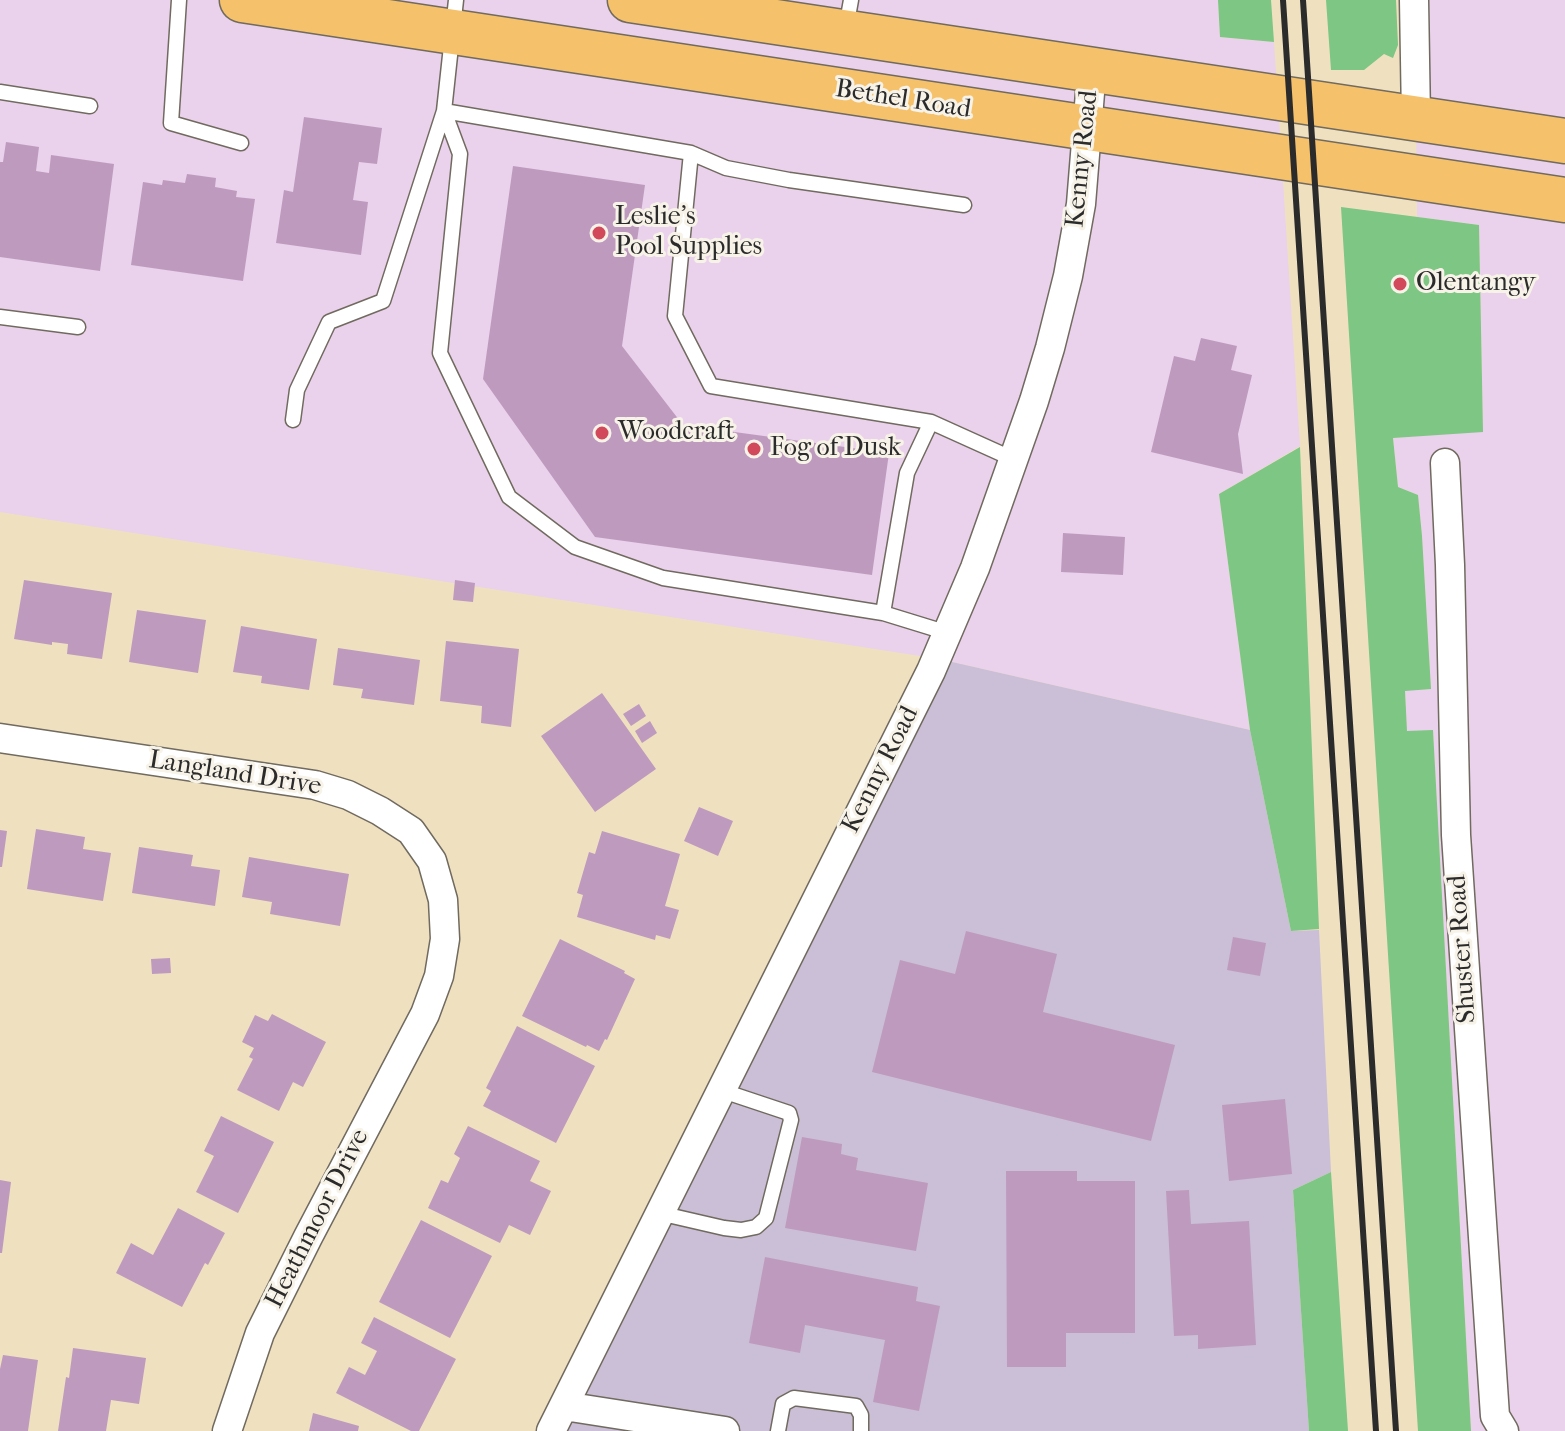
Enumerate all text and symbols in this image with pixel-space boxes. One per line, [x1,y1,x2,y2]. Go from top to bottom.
street label: Bethel Road [833,74,973,126]
street label: Kenny Road [1060,89,1106,229]
place label: Leslie's Pool Supplies [615,202,762,264]
marker: Leslie's Pool Supplies [590,224,608,242]
place label: Olentangy [1416,268,1536,300]
marker: Olentangy [1391,275,1409,293]
place label: Woodcraft [618,417,735,449]
marker: Woodcraft [593,424,611,442]
place label: Fog of Dusk [770,433,901,465]
marker: Fog of Dusk [745,440,763,458]
street label: Kenny Road [836,701,926,839]
street label: Langland Drive [147,745,323,803]
street label: Shuster Road [1442,874,1484,1024]
street label: Heathmoor Drive [259,1124,377,1314]

